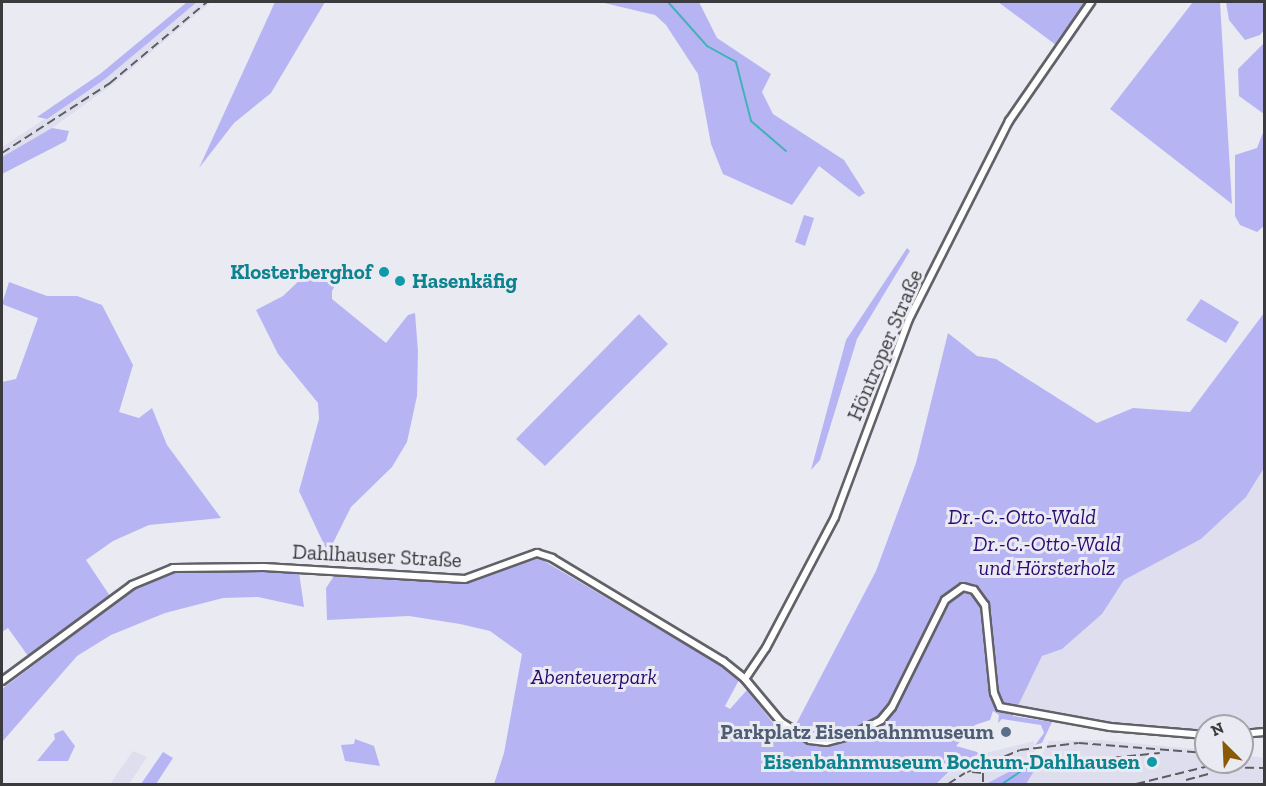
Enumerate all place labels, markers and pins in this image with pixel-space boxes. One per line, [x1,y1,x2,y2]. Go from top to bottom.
place label: Klosterberghof [230,259,372,285]
marker: Klosterberghof [377,265,391,279]
place label: Hasenkäfig [412,268,517,294]
marker: Hasenkäfig [393,274,407,288]
place label: Parkplatz Eisenbahnmuseum [720,719,994,745]
marker: Parkplatz Eisenbahnmuseum [999,725,1013,739]
place label: Eisenbahnmuseum Bochum-Dahlhausen [763,749,1140,775]
marker: Eisenbahnmuseum Bochum-Dahlhausen [1145,755,1159,769]

